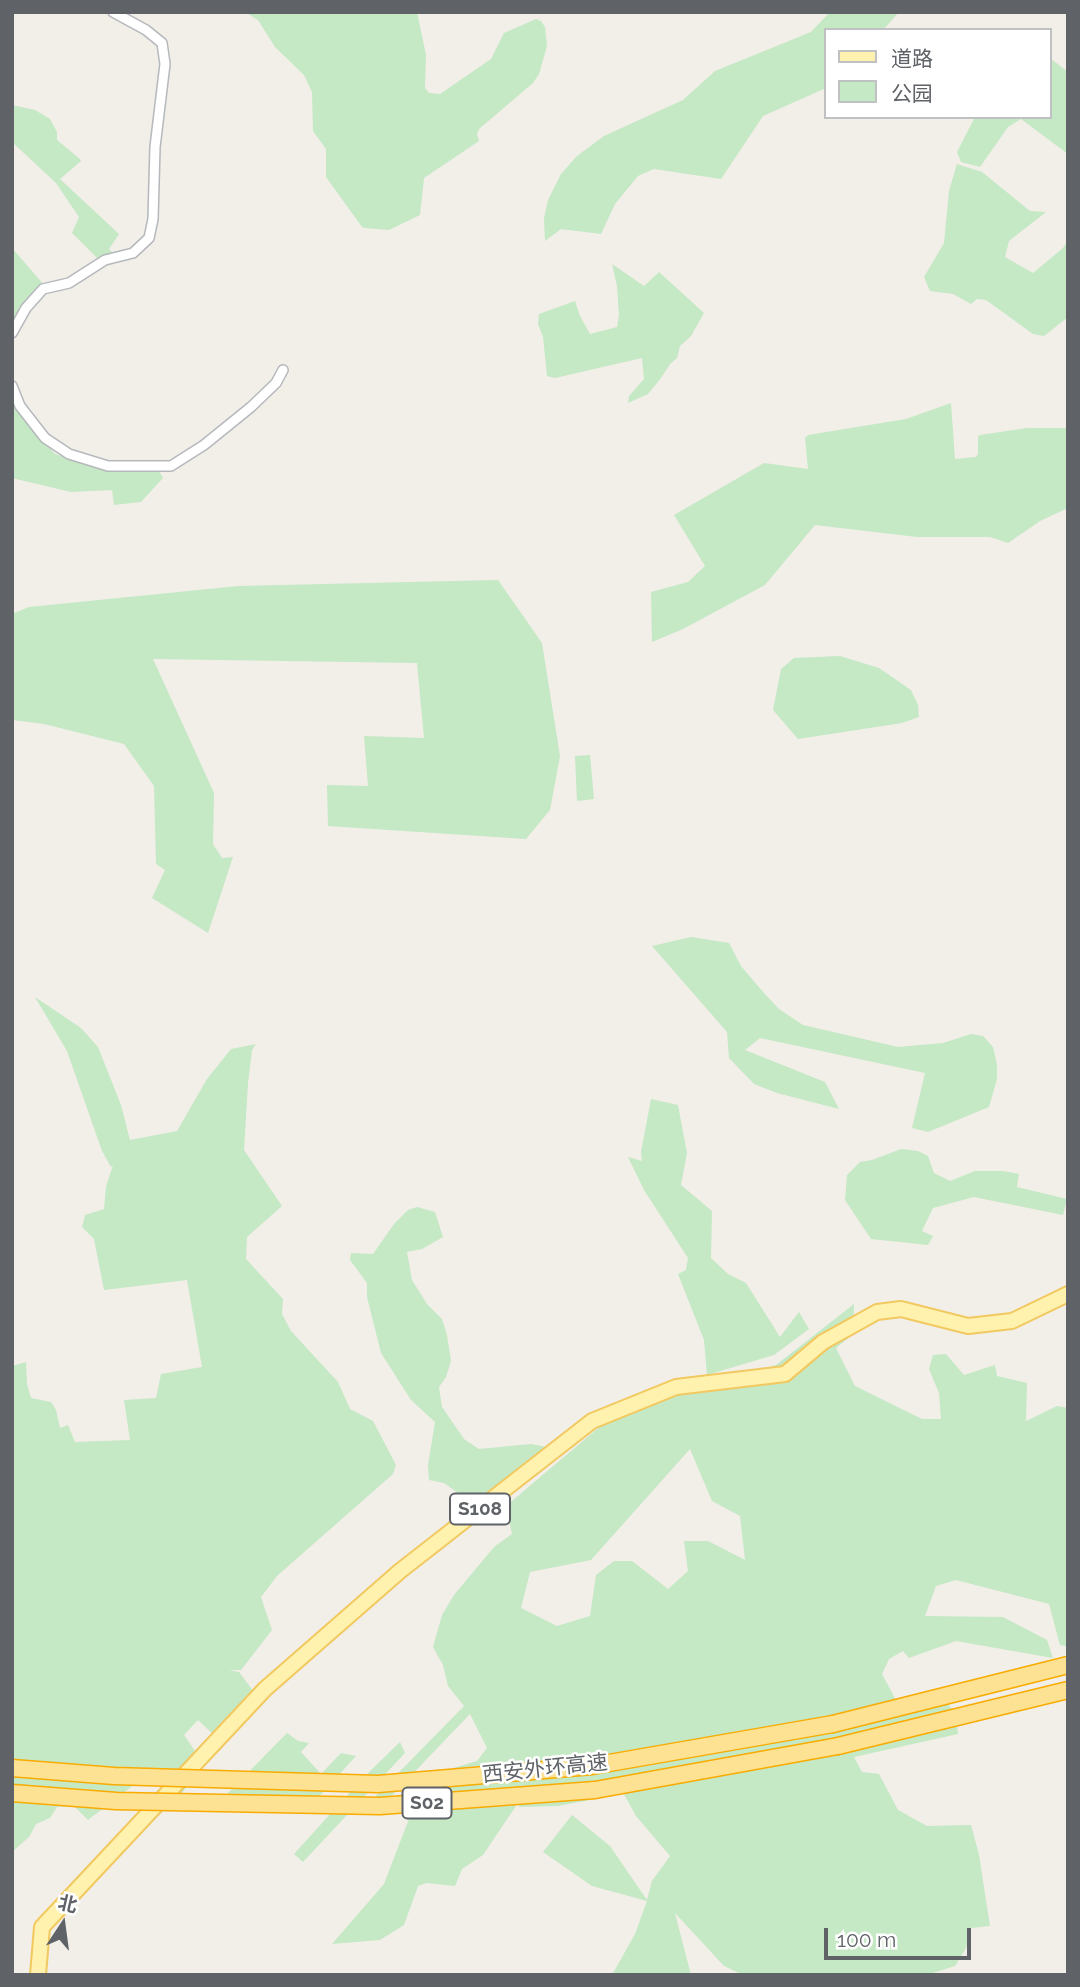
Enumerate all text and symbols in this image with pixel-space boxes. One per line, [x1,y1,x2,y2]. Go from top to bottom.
legend [824,28,1052,119]
text: 道路 [891,46,933,71]
text: 公园 [891,81,933,106]
road number: S108 [450,1494,510,1525]
street label: 西安外环高速 [481,1750,609,1788]
road number: S02 [402,1787,452,1818]
north arrow [28,1889,98,1959]
text: 北 [56,1891,79,1916]
scale bar [828,1913,975,1957]
text: 100 m [837,1927,896,1952]

